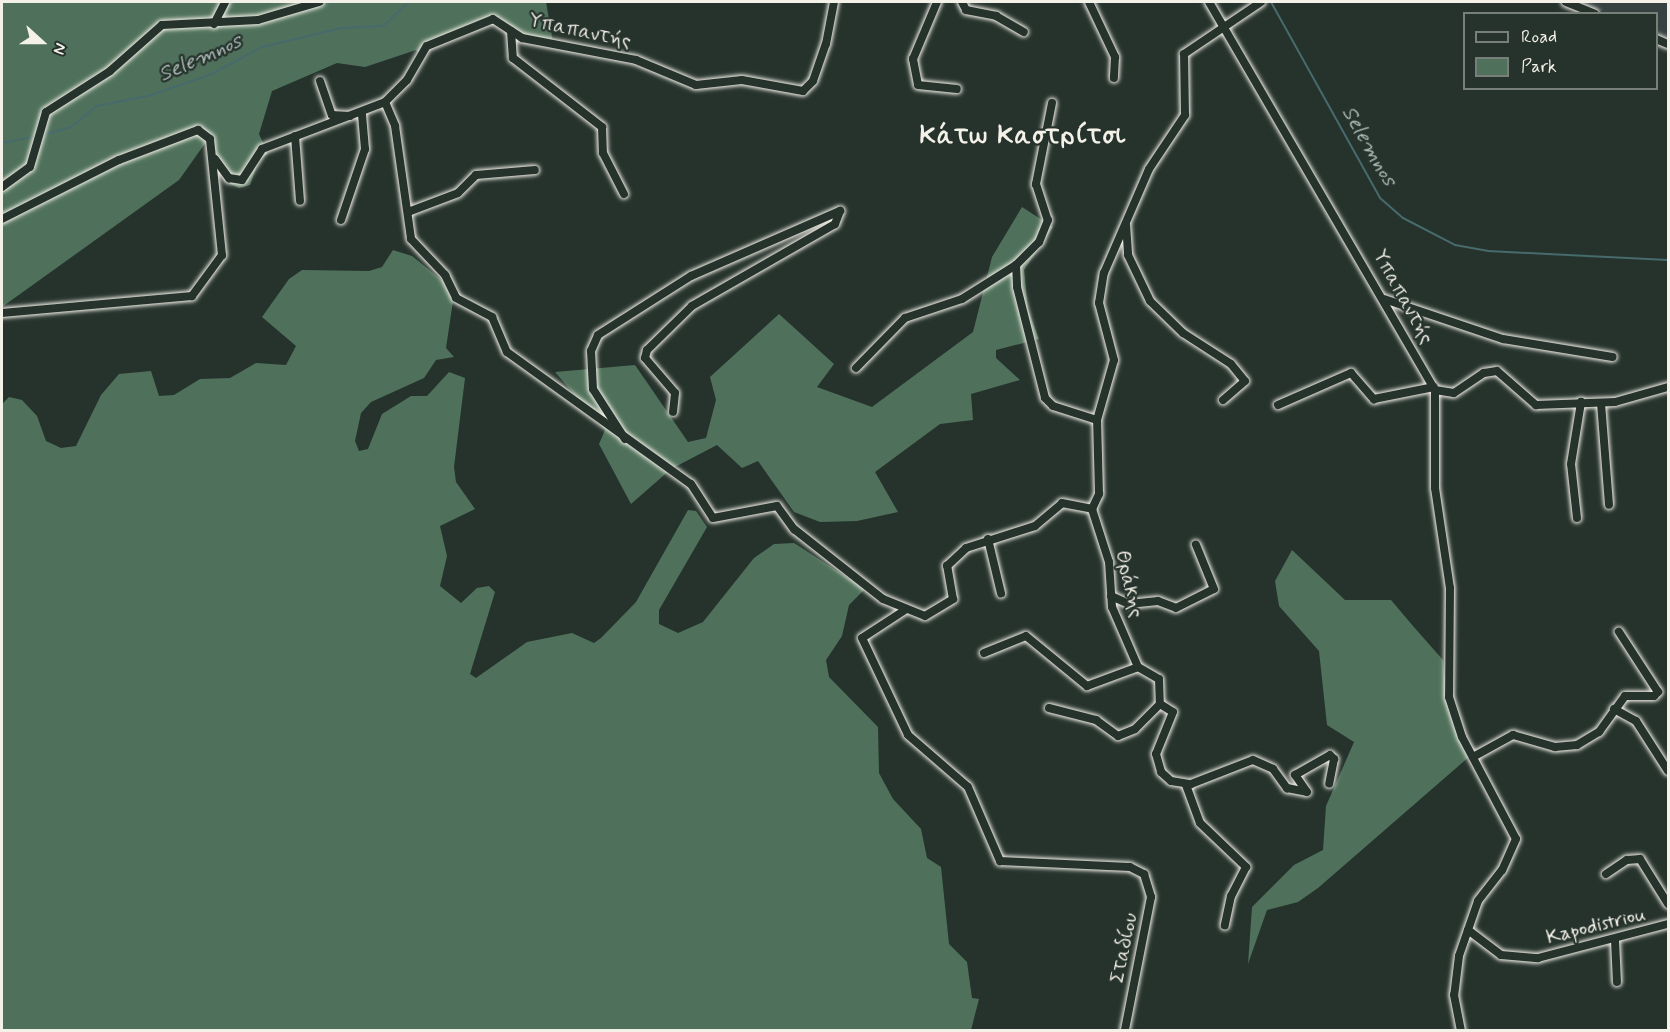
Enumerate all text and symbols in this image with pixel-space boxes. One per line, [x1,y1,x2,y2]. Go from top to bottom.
street label: Υπαπαντής [527,8,633,54]
north arrow [12,12,72,72]
legend [1463,12,1658,90]
text: Road [1521,25,1557,49]
water label: Selemnos [155,29,245,87]
text: N [48,40,71,57]
text: Park [1521,55,1557,79]
water label: Selemnos [1336,102,1402,190]
district label: Κάτω Καστρίτσι [920,121,1126,153]
street label: Υπαπαντής [1367,246,1439,348]
street label: Θράκης [1110,548,1148,620]
street label: Kapodistriou [1544,902,1648,950]
street label: Σταδίου [1105,911,1143,985]

